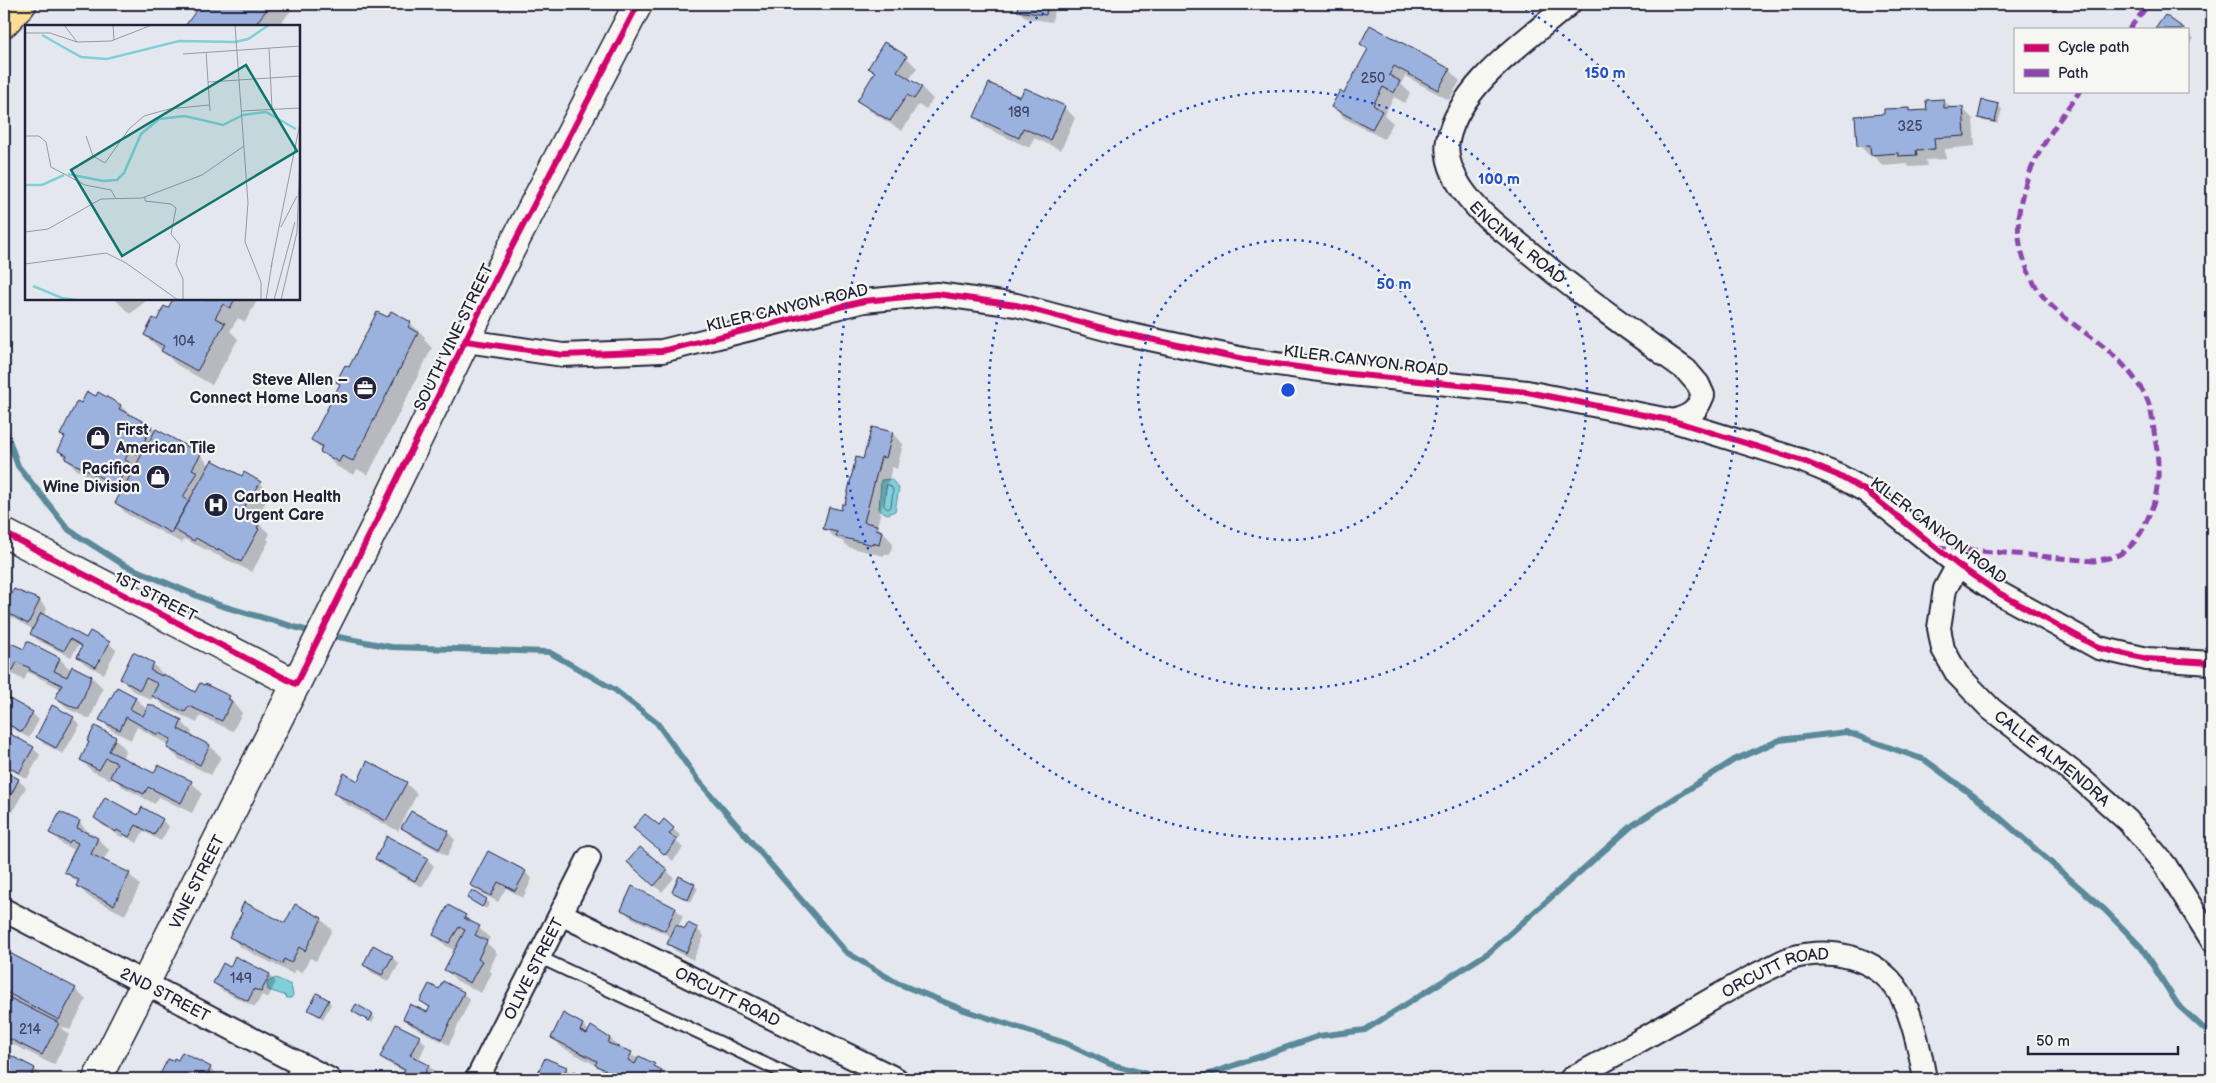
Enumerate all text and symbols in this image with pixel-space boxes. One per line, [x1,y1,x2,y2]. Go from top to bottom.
inset map [25,25,300,300]
legend [2014,28,2188,92]
text: Cycle path [2058,38,2129,57]
text: 150 m [1584,64,1626,83]
text: Path [2058,64,2088,83]
house number: 250 [1361,70,1385,87]
house number: 189 [1008,104,1030,121]
house number: 325 [1898,118,1922,135]
text: 100 m [1478,170,1520,189]
street label: ENCINAL ROAD [1465,198,1569,289]
street label: SOUTH VINE STREET [410,261,498,414]
text: 50 m [1377,275,1412,294]
street label: KILER CANYON ROAD [705,281,870,336]
house number: 104 [173,333,196,350]
street label: KILER CANYON ROAD [1282,342,1449,381]
place label: Steve Allen – Connect Home Loans [190,371,348,408]
office icon: Steve Allen – Connect Home Loans [352,375,378,401]
centre of rings [1279,381,1297,399]
place label: First American Tile [115,421,216,458]
shop icon: First American Tile [85,425,111,451]
place label: Pacifica Wine Division [43,460,140,497]
shop icon: Pacifica Wine Division [145,464,171,490]
street label: KILER CANYON ROAD [1866,474,2010,589]
place label: Carbon Health Urgent Care [234,488,341,525]
hospital icon: Carbon Health Urgent Care [203,492,229,518]
street label: 1ST STREET [111,568,200,626]
street label: CALLE ALMENDRA [1990,707,2113,811]
street label: VINE STREET [166,832,229,932]
street label: OLIVE STREET [501,915,568,1023]
street label: ORCUTT ROAD [1719,946,1829,1002]
street label: 2ND STREET [117,964,213,1027]
street label: ORCUTT ROAD [671,964,783,1031]
house number: 149 [230,970,252,987]
house number: 214 [19,1021,41,1038]
scale bar [2028,1023,2178,1055]
text: 50 m [2036,1032,2070,1051]

